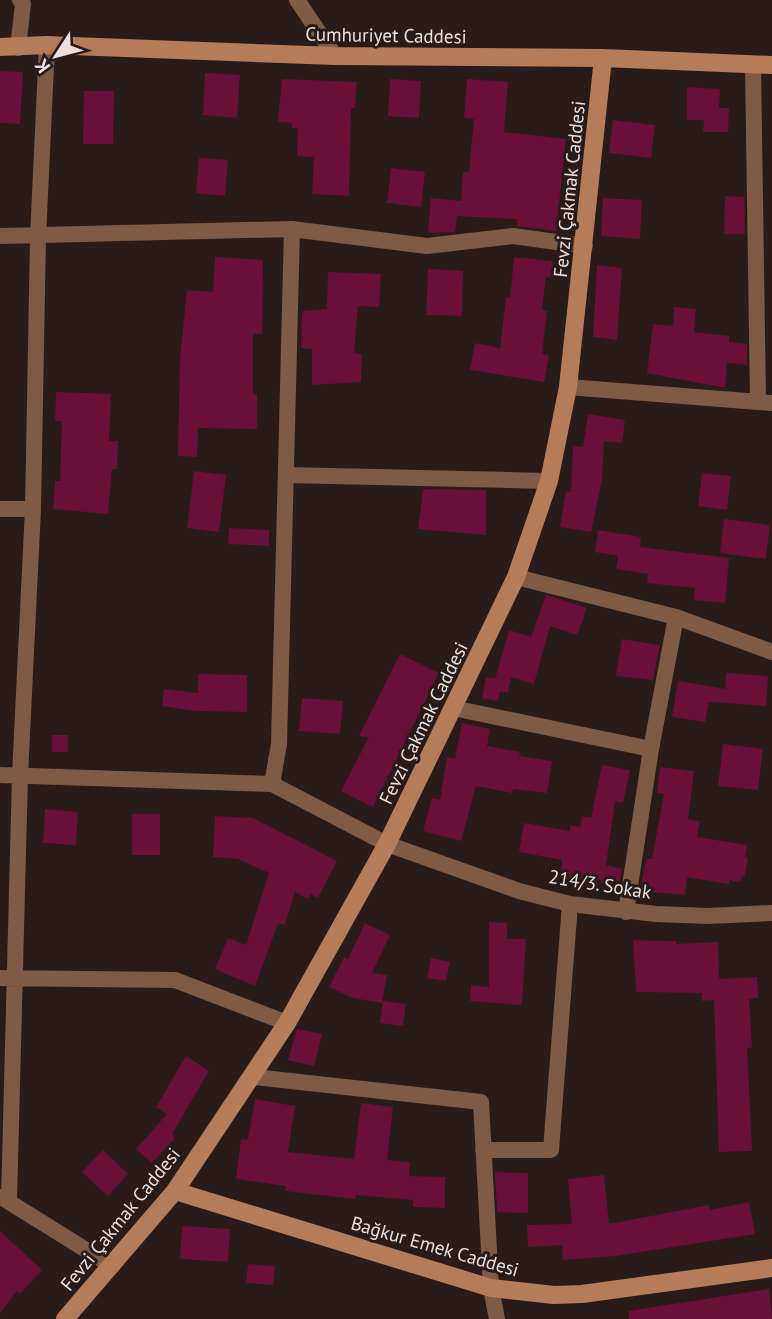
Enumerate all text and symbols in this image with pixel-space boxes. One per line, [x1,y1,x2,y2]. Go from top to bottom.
north arrow [21,21,91,91]
street label: Cumhuriyet Caddesi [305,22,467,48]
text: K [29,54,55,78]
street label: Fevzi Çakmak Caddesi [548,100,590,278]
street label: Fevzi Çakmak Caddesi [373,638,473,808]
street label: 214/3. Sokak [547,864,653,904]
street label: Fevzi Çakmak Caddesi [55,1143,185,1295]
street label: Bağkur Emek Caddesi [348,1211,522,1281]

